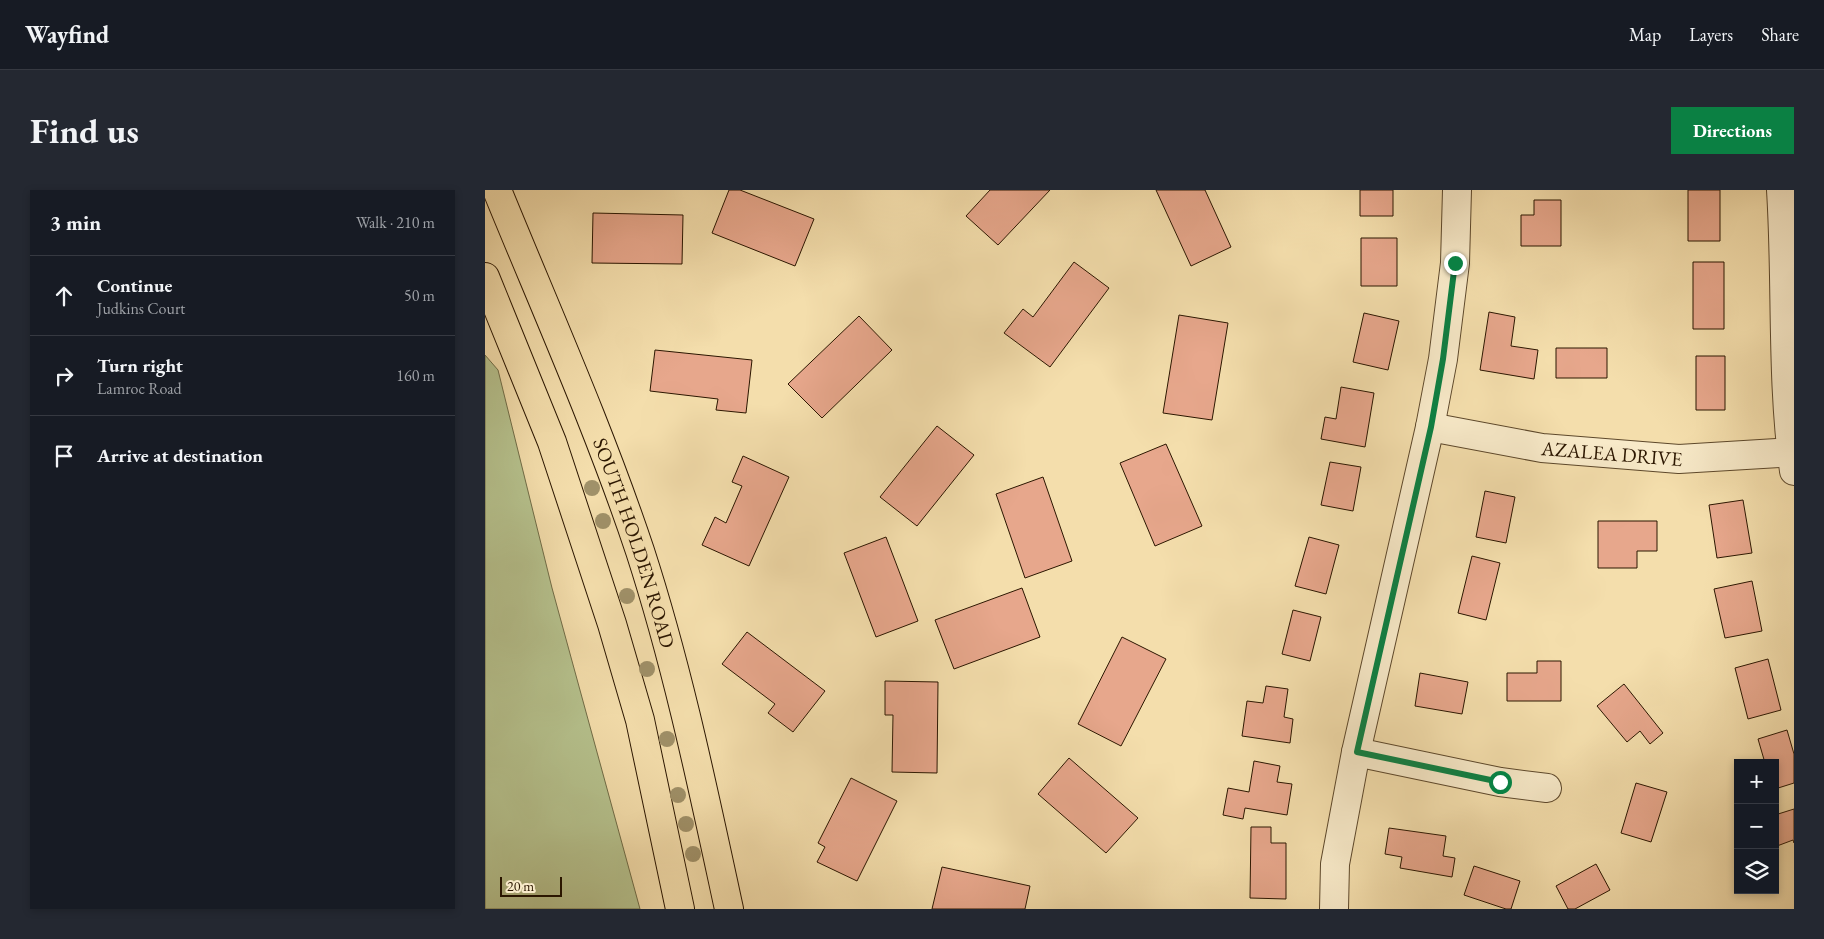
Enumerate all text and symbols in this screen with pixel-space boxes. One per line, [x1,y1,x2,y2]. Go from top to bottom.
text: Wayfind [25,19,109,50]
text: Map [1629,23,1661,46]
text: Layers [1689,23,1733,46]
text: Share [1761,23,1799,46]
button: Directions [1671,107,1794,154]
text: Find us [30,108,139,153]
text: 3 min [50,209,101,236]
text: Walk · 210 m [356,212,435,233]
route end [1444,252,1467,275]
text: Continue [97,273,172,298]
icon: ahead [50,282,78,310]
text: 50 m [404,285,435,306]
text: Judkins Court [97,298,185,319]
text: Turn right [97,353,183,378]
icon: right [50,362,78,390]
text: 160 m [396,365,435,386]
text: Lamroc Road [97,378,182,399]
street label: SOUTH HOLDEN ROAD [587,434,681,651]
street label: AZALEA DRIVE [1539,435,1683,472]
icon: arrive [50,442,78,470]
text: Arrive at destination [97,443,263,468]
map controls [1734,759,1779,894]
button: + [1734,759,1779,804]
route start [1489,771,1512,794]
button: − [1734,804,1779,849]
button: layers [1734,849,1779,894]
scale bar [500,874,563,897]
text: 20 m [507,877,534,895]

